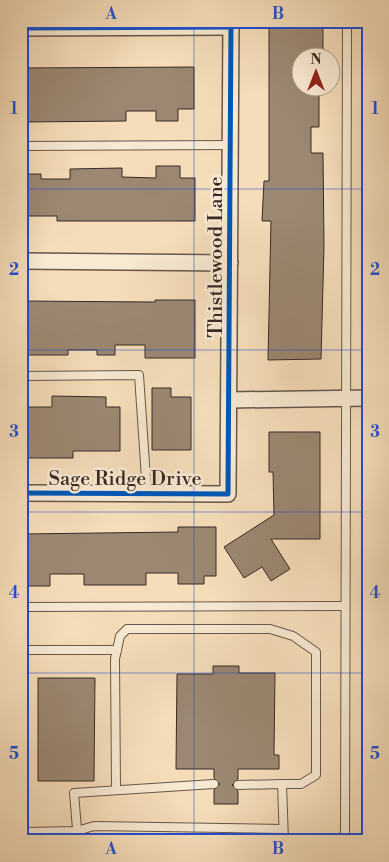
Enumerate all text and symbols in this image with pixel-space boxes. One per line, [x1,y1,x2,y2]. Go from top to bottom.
text: A [104,4,117,24]
text: B [272,4,284,24]
north arrow [292,48,342,98]
text: N [310,51,322,69]
text: 1 [10,99,18,119]
text: 1 [371,99,379,119]
street label: Thistlewood Lane [204,176,229,338]
text: 2 [9,260,19,280]
text: 2 [370,260,380,280]
text: 3 [9,422,19,442]
text: 3 [370,422,380,442]
street label: Sage Ridge Drive [49,467,201,492]
text: 4 [9,583,20,603]
text: 4 [370,583,381,603]
text: 5 [9,744,19,764]
text: 5 [370,744,380,764]
text: A [104,839,117,859]
text: B [272,839,284,859]

